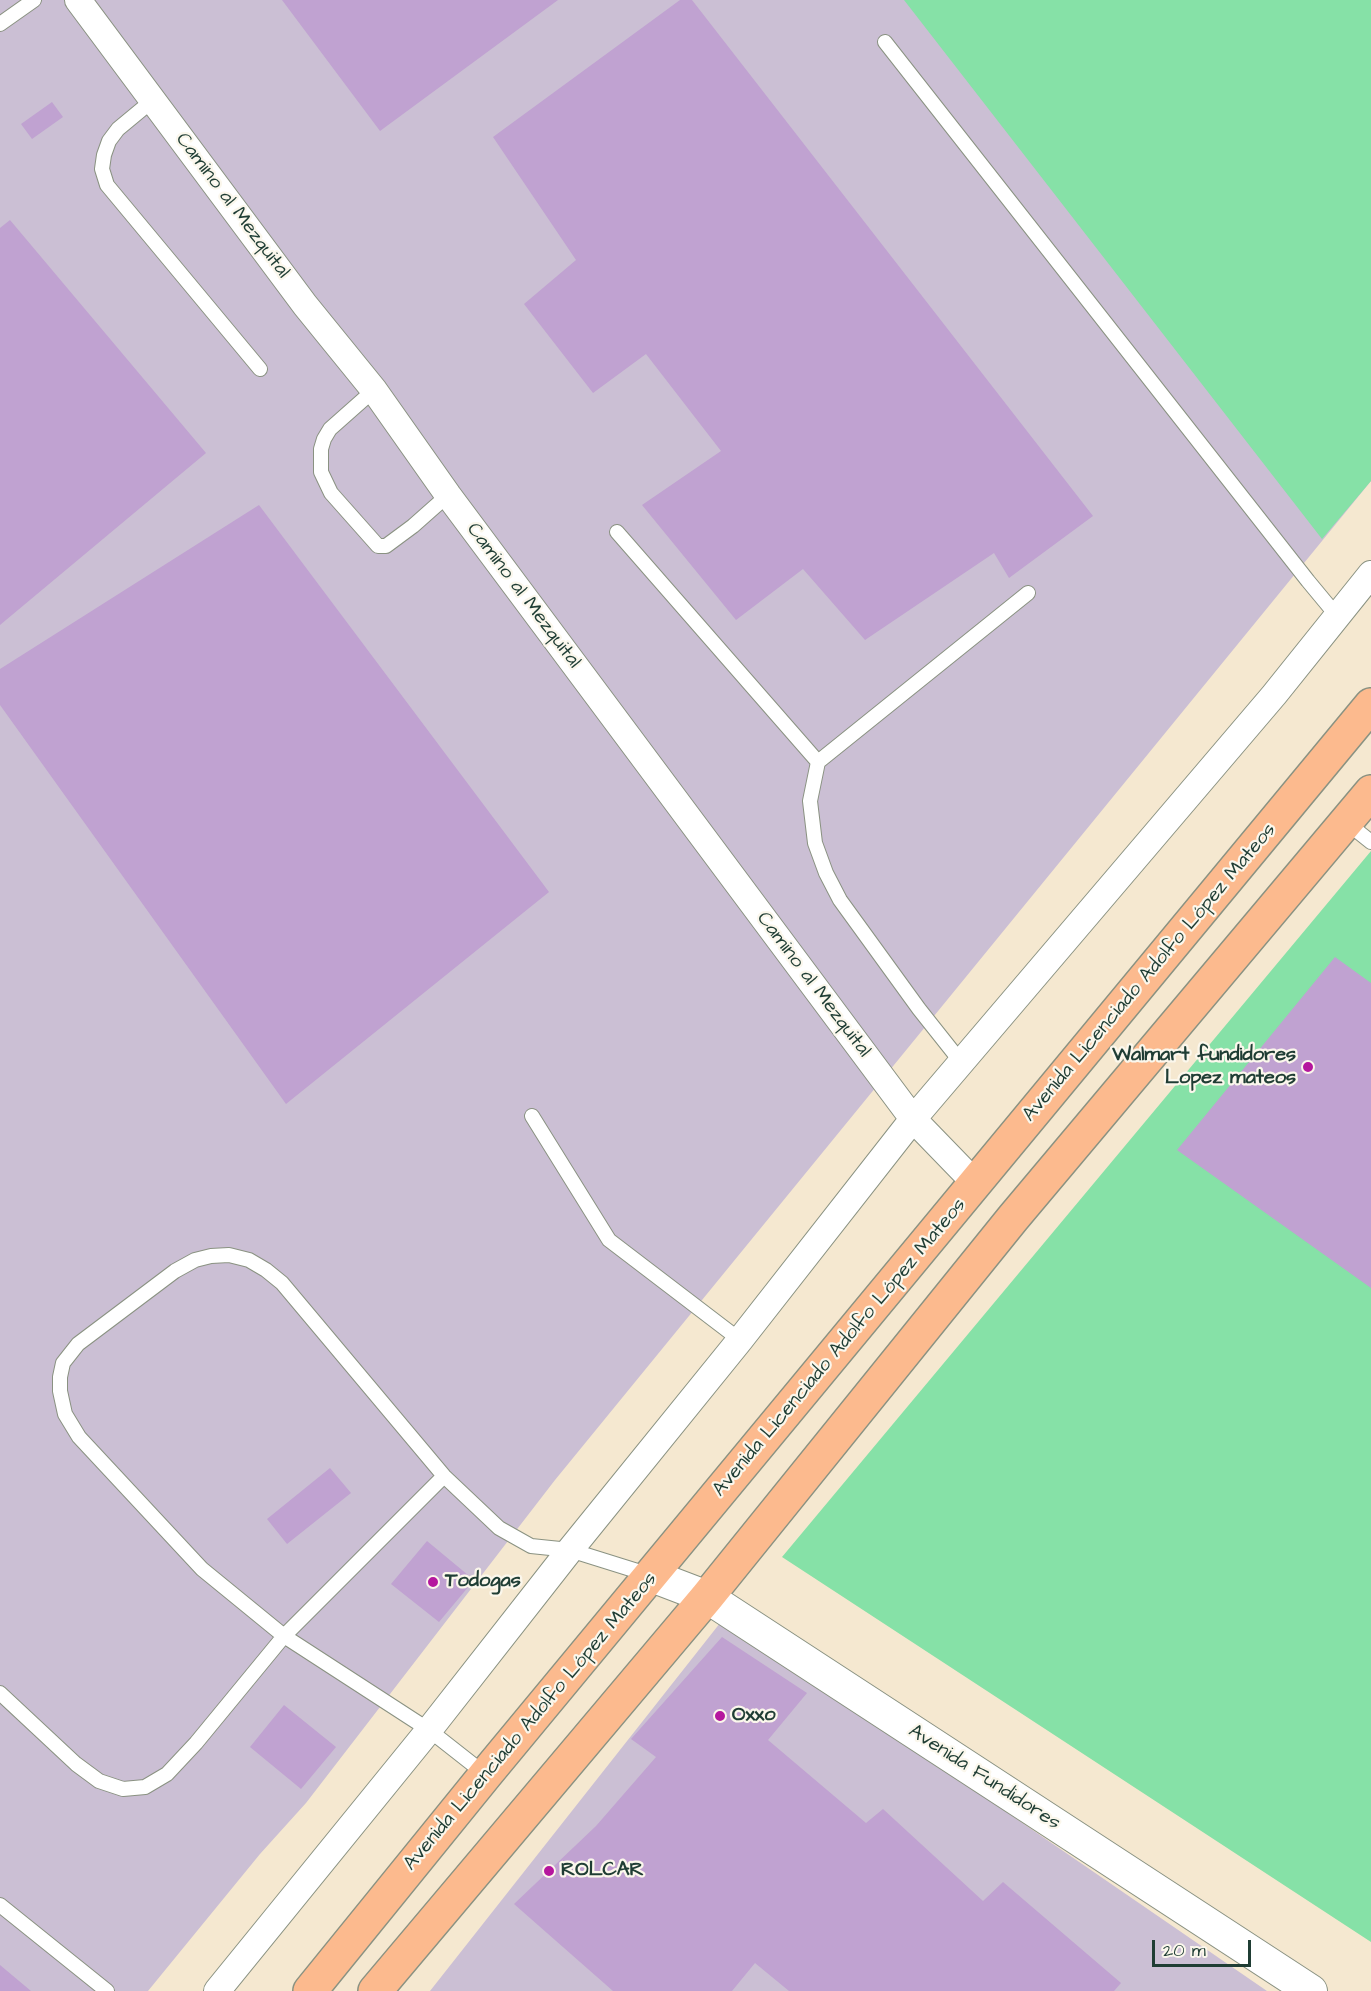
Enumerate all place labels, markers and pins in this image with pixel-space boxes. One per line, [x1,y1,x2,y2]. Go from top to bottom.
place label: Walmart fundidores Lopez mateos [1112,1044,1296,1091]
marker: Walmart fundidores Lopez mateos [1301,1060,1315,1074]
place label: Todogas [445,1570,521,1594]
marker: Todogas [426,1575,440,1589]
place label: Oxxo [732,1704,775,1728]
marker: Oxxo [713,1709,727,1723]
place label: ROLCAR [561,1859,644,1883]
marker: ROLCAR [542,1864,556,1878]

